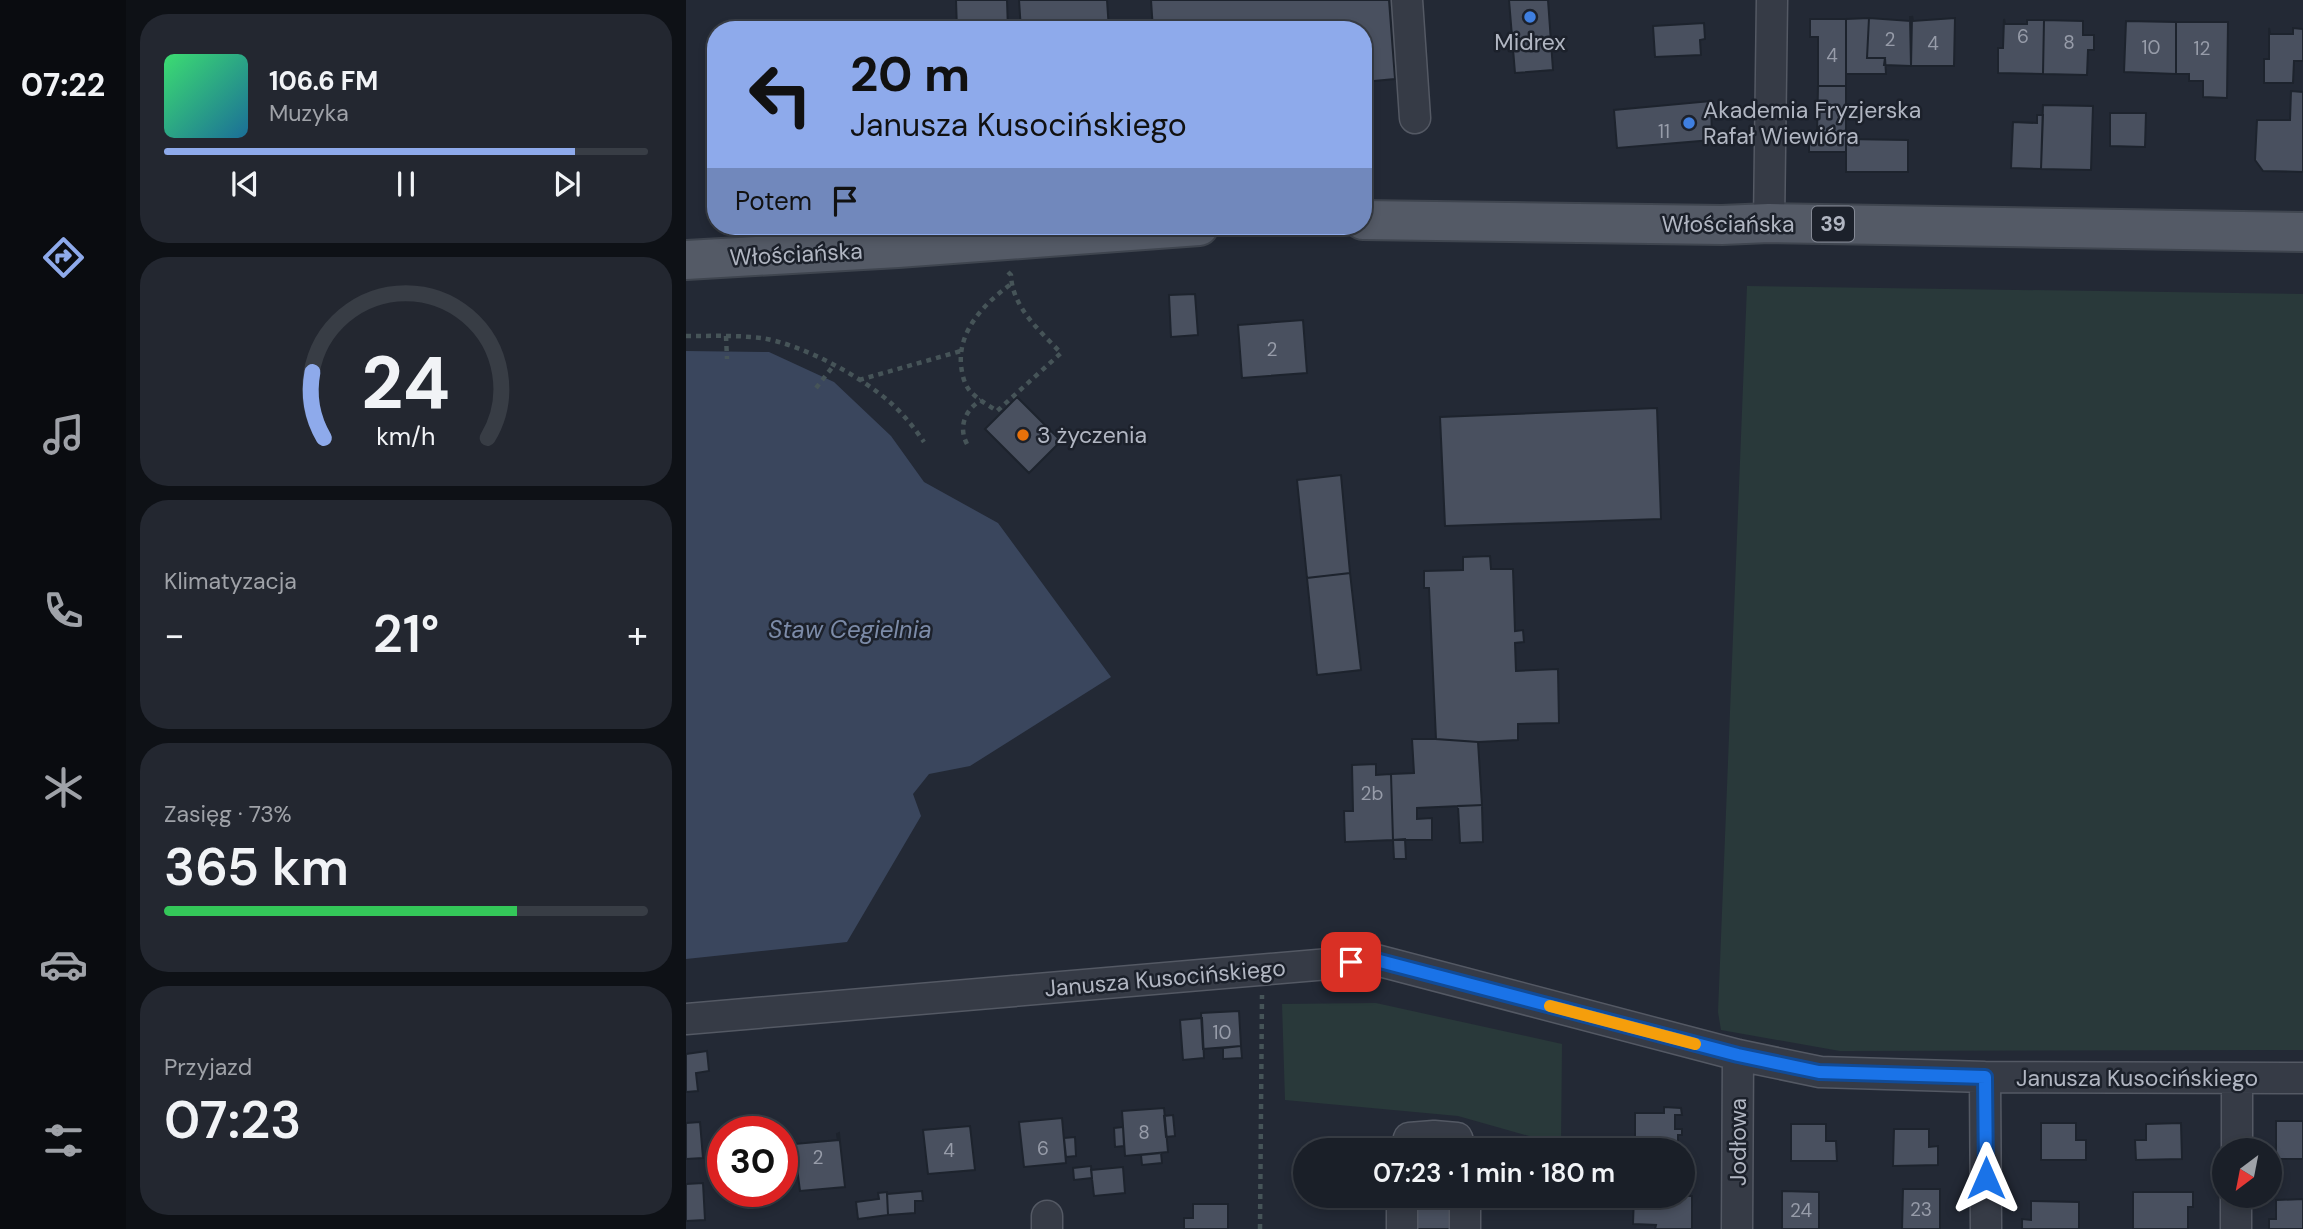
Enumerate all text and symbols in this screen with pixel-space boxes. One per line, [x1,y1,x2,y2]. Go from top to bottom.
marker: Midrex [1522,9,1538,25]
house number: 6 [2017,24,2029,49]
place label: Midrex [1494,27,1566,57]
house number: 2 [1885,27,1896,52]
house number: 8 [2063,30,2075,55]
house number: 4 [1927,31,1939,56]
house number: 10 [2142,35,2160,60]
house number: 12 [2194,36,2210,61]
text: 20 m [850,42,970,106]
house number: 4 [1826,43,1838,68]
icon: left [735,49,826,140]
text: 07:22 [21,64,105,106]
text: 106.6 FM [269,64,378,98]
place label: Akademia Fryzjerska Rafał Wiewióra [1703,95,1921,151]
text: Muzyka [269,98,349,128]
text: Janusza Kusocińskiego [850,104,1187,146]
marker: Akademia Fryzjerska Rafał Wiewióra [1681,115,1697,131]
house number: 11 [1658,119,1670,144]
icon: previous [226,165,264,203]
icon: pause [387,165,425,203]
icon: next [548,165,586,203]
icon: arrive [826,182,864,220]
text: Potem [735,184,812,218]
road number: 39 [1812,206,1854,242]
street label: Włościańska [1661,209,1795,239]
icon: directions [39,233,88,282]
street label: Włościańska [729,236,863,272]
text: 24 [362,336,450,431]
house number: 2 [1267,337,1278,362]
icon: music [39,410,88,459]
text: km/h [376,419,436,452]
place label: 3 życzenia [1037,420,1147,450]
marker: 3 życzenia [1015,427,1031,443]
text: Klimatyzacja [164,566,297,596]
icon: phone [39,586,88,635]
text: 21° [373,600,439,668]
text: − [164,610,185,660]
text: + [627,610,648,660]
water label: Staw Cegielnia [768,614,932,645]
icon: climate [39,763,88,812]
house number: 2b [1361,781,1383,806]
text: Zasięg · 73% [164,799,292,829]
text: 365 km [164,833,349,901]
pin [1321,932,1381,992]
icon: car [39,940,88,989]
icon: arrive [1332,943,1370,981]
street label: Janusza Kusocińskiego [1043,953,1287,1003]
house number: 10 [1213,1020,1231,1045]
text: Przyjazd [164,1052,252,1082]
street label: Janusza Kusocińskiego [2016,1063,2258,1093]
text: 07:23 [164,1086,301,1154]
street label: Jodłowa [1723,1098,1753,1186]
icon: filters [39,1116,88,1165]
speed limit sign: 30 [707,1116,798,1207]
house number: 8 [1138,1120,1150,1145]
house number: 6 [1037,1136,1049,1161]
house number: 4 [943,1138,955,1163]
north arrow [2212,1138,2282,1208]
map controls [2212,1138,2282,1208]
position arrow [1949,1141,2023,1215]
house number: 2 [813,1145,824,1170]
text: 07:23 · 1 min · 180 m [1373,1156,1615,1190]
house number: 23 [1910,1197,1932,1222]
house number: 24 [1790,1198,1812,1223]

